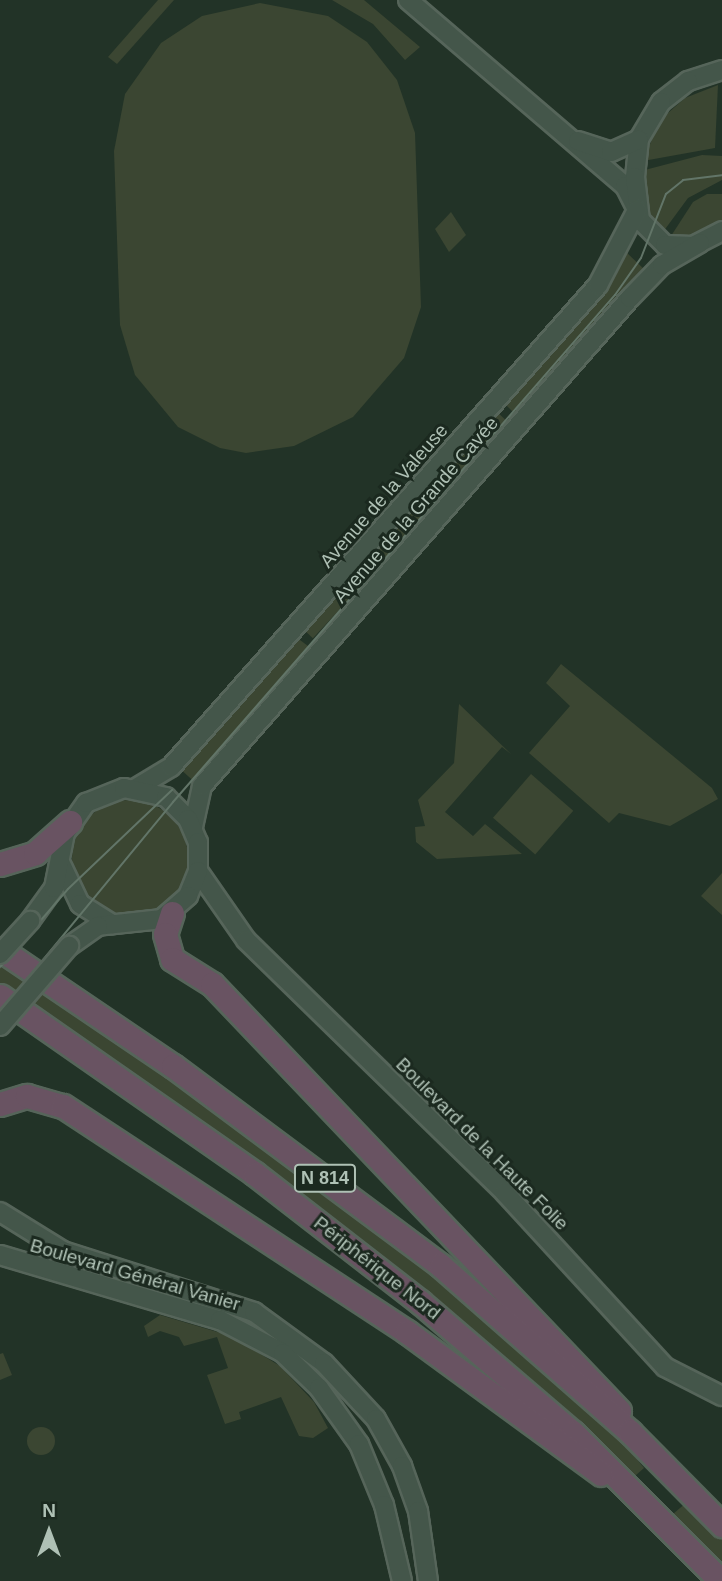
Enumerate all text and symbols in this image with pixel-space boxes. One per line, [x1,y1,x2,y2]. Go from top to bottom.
street label: Avenue de la Grande Cavée [329,412,503,608]
street label: Avenue de la Valeuse [315,419,453,573]
street label: Boulevard de la Haute Folie [391,1053,573,1235]
road number: N 814 [294,1163,356,1192]
street label: Périphérique Nord [309,1212,445,1324]
street label: Boulevard Général Vanier [27,1234,243,1316]
north arrow [14,1497,84,1567]
text: N [42,1500,56,1521]

